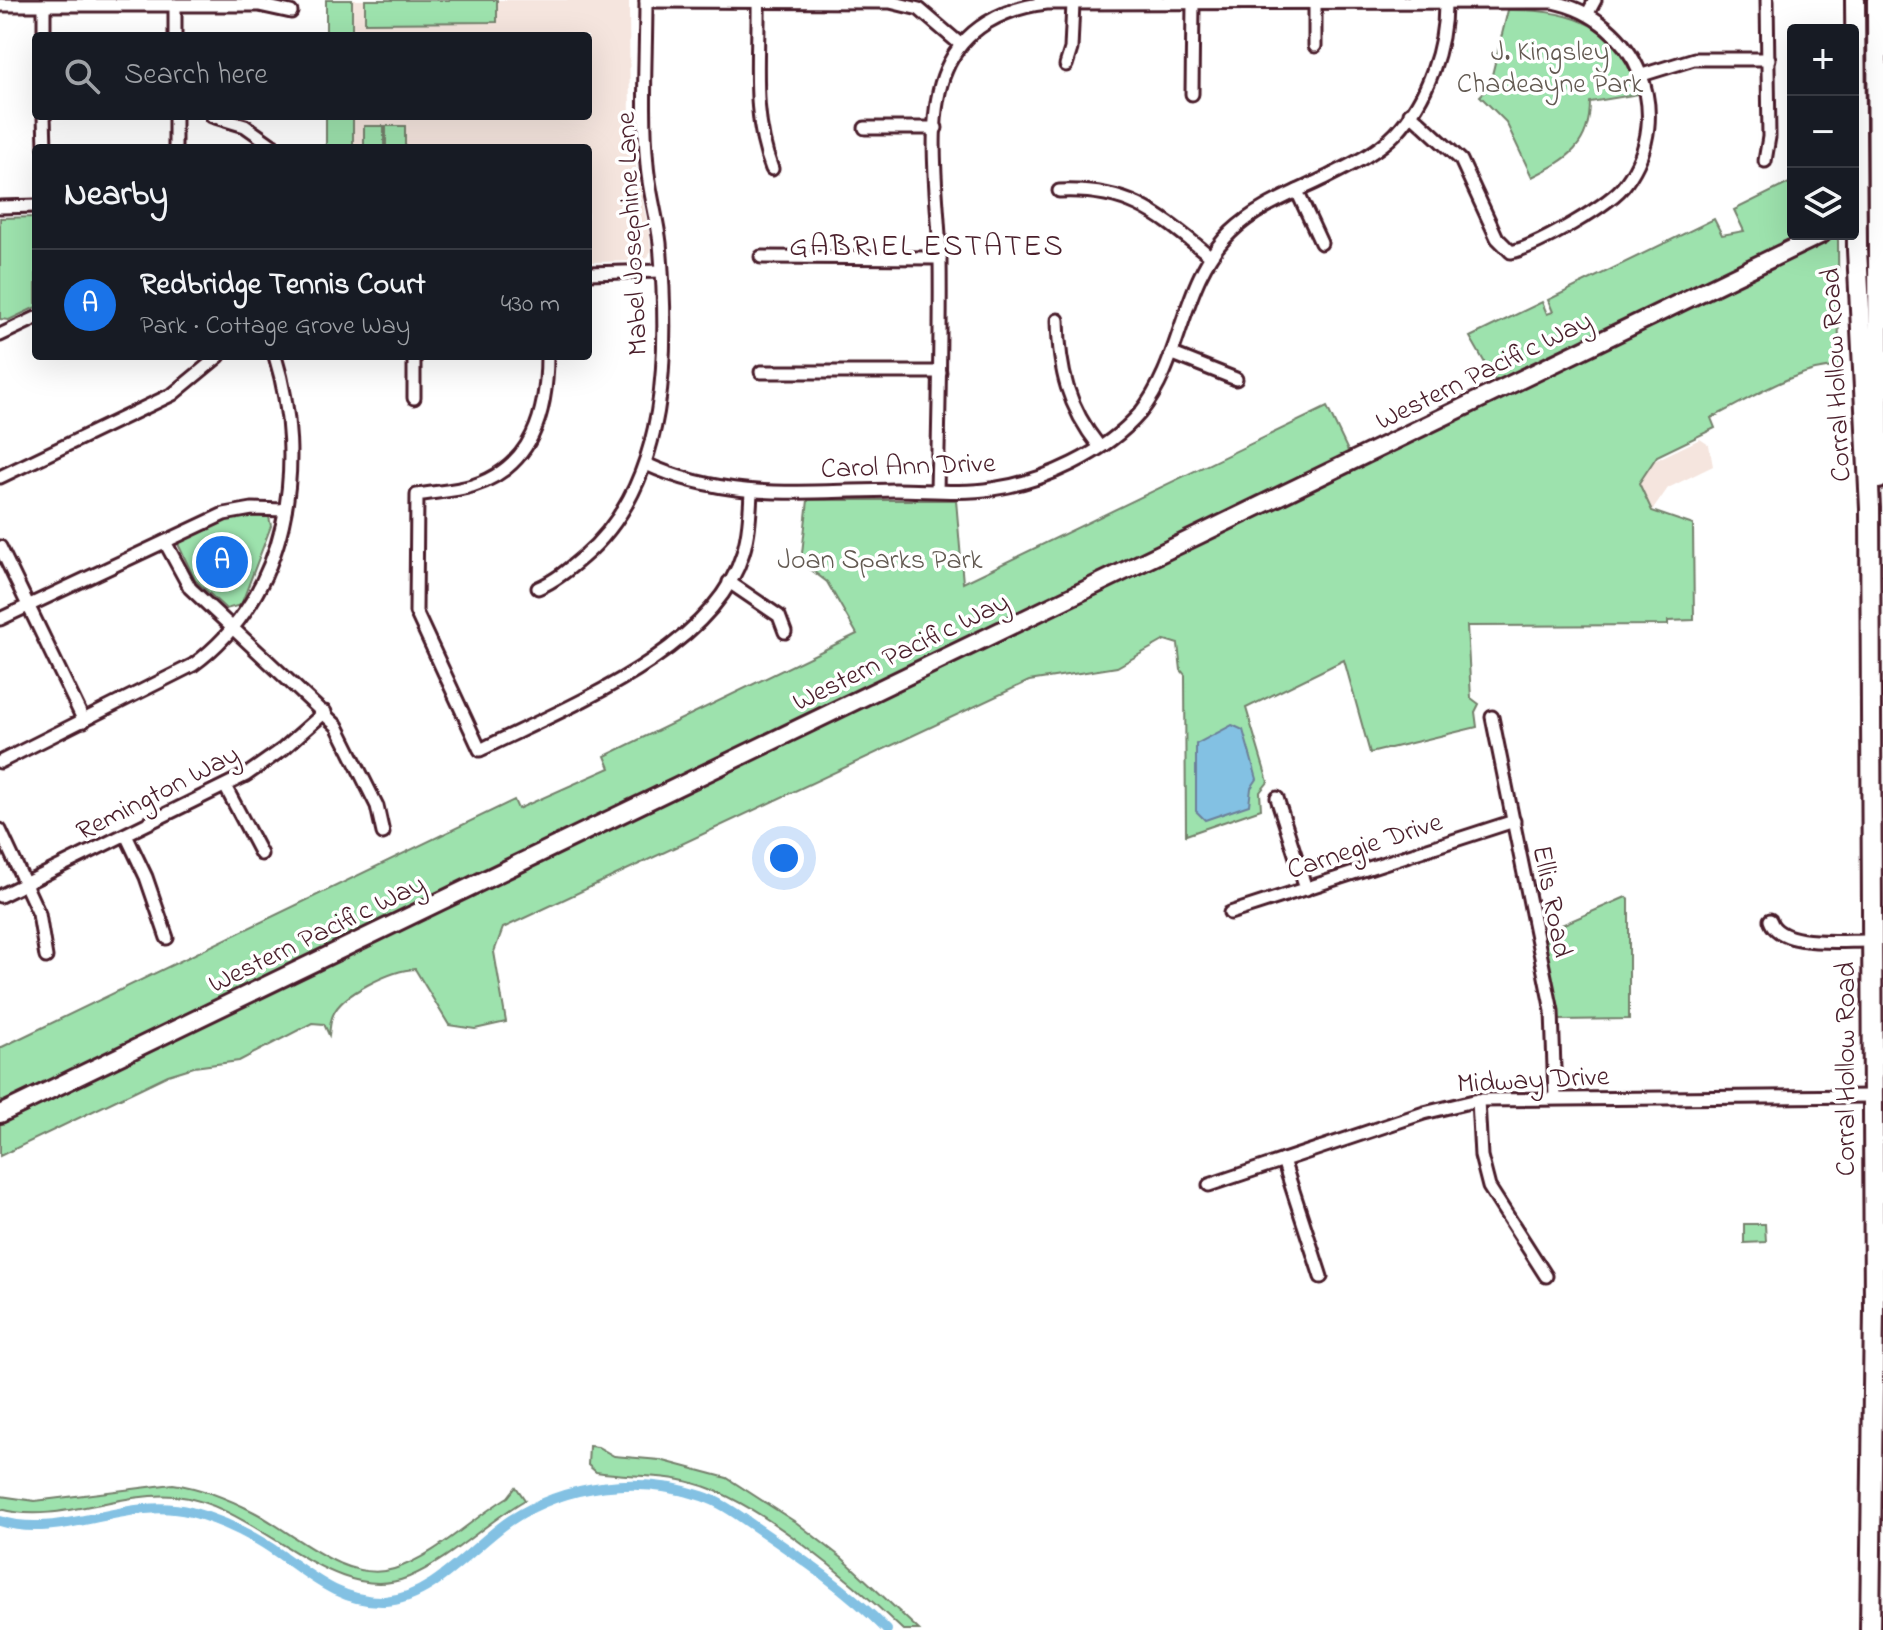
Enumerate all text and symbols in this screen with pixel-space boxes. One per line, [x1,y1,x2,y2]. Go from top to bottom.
map controls [1787,24,1859,240]
button: + [1787,24,1859,96]
search box [32,32,592,120]
park label: J. Kingsley Chadeayne Park [1457,33,1644,106]
icon: search [60,54,104,98]
text: Search here [124,54,268,98]
button: − [1787,96,1859,168]
street label: Mabel Josephine Lane [607,110,660,357]
button: layers [1787,168,1859,240]
text: Nearby [64,171,168,221]
district label: GABRIEL ESTATES [789,226,1065,270]
text: Redbridge Tennis Court [140,264,426,308]
street label: Corral Hollow Road [1811,266,1864,483]
text: A [82,286,98,324]
text: 430 m [501,286,560,324]
street label: Western Pacific Way [1369,302,1600,443]
text: Park · Cottage Grove Way [140,308,410,346]
street label: Carol Ann Drive [820,444,997,491]
pin: A [196,532,248,592]
park label: Joan Sparks Park [777,541,983,582]
street label: Western Pacific Way [786,583,1017,724]
street label: Remington Way [70,735,247,853]
street label: Carnegie Drive [1282,803,1448,892]
your location [764,838,804,878]
street label: Ellis Road [1520,842,1582,962]
street label: Western Pacific Way [202,865,433,1006]
street label: Corral Hollow Road [1827,962,1868,1176]
street label: Midway Drive [1456,1057,1611,1106]

